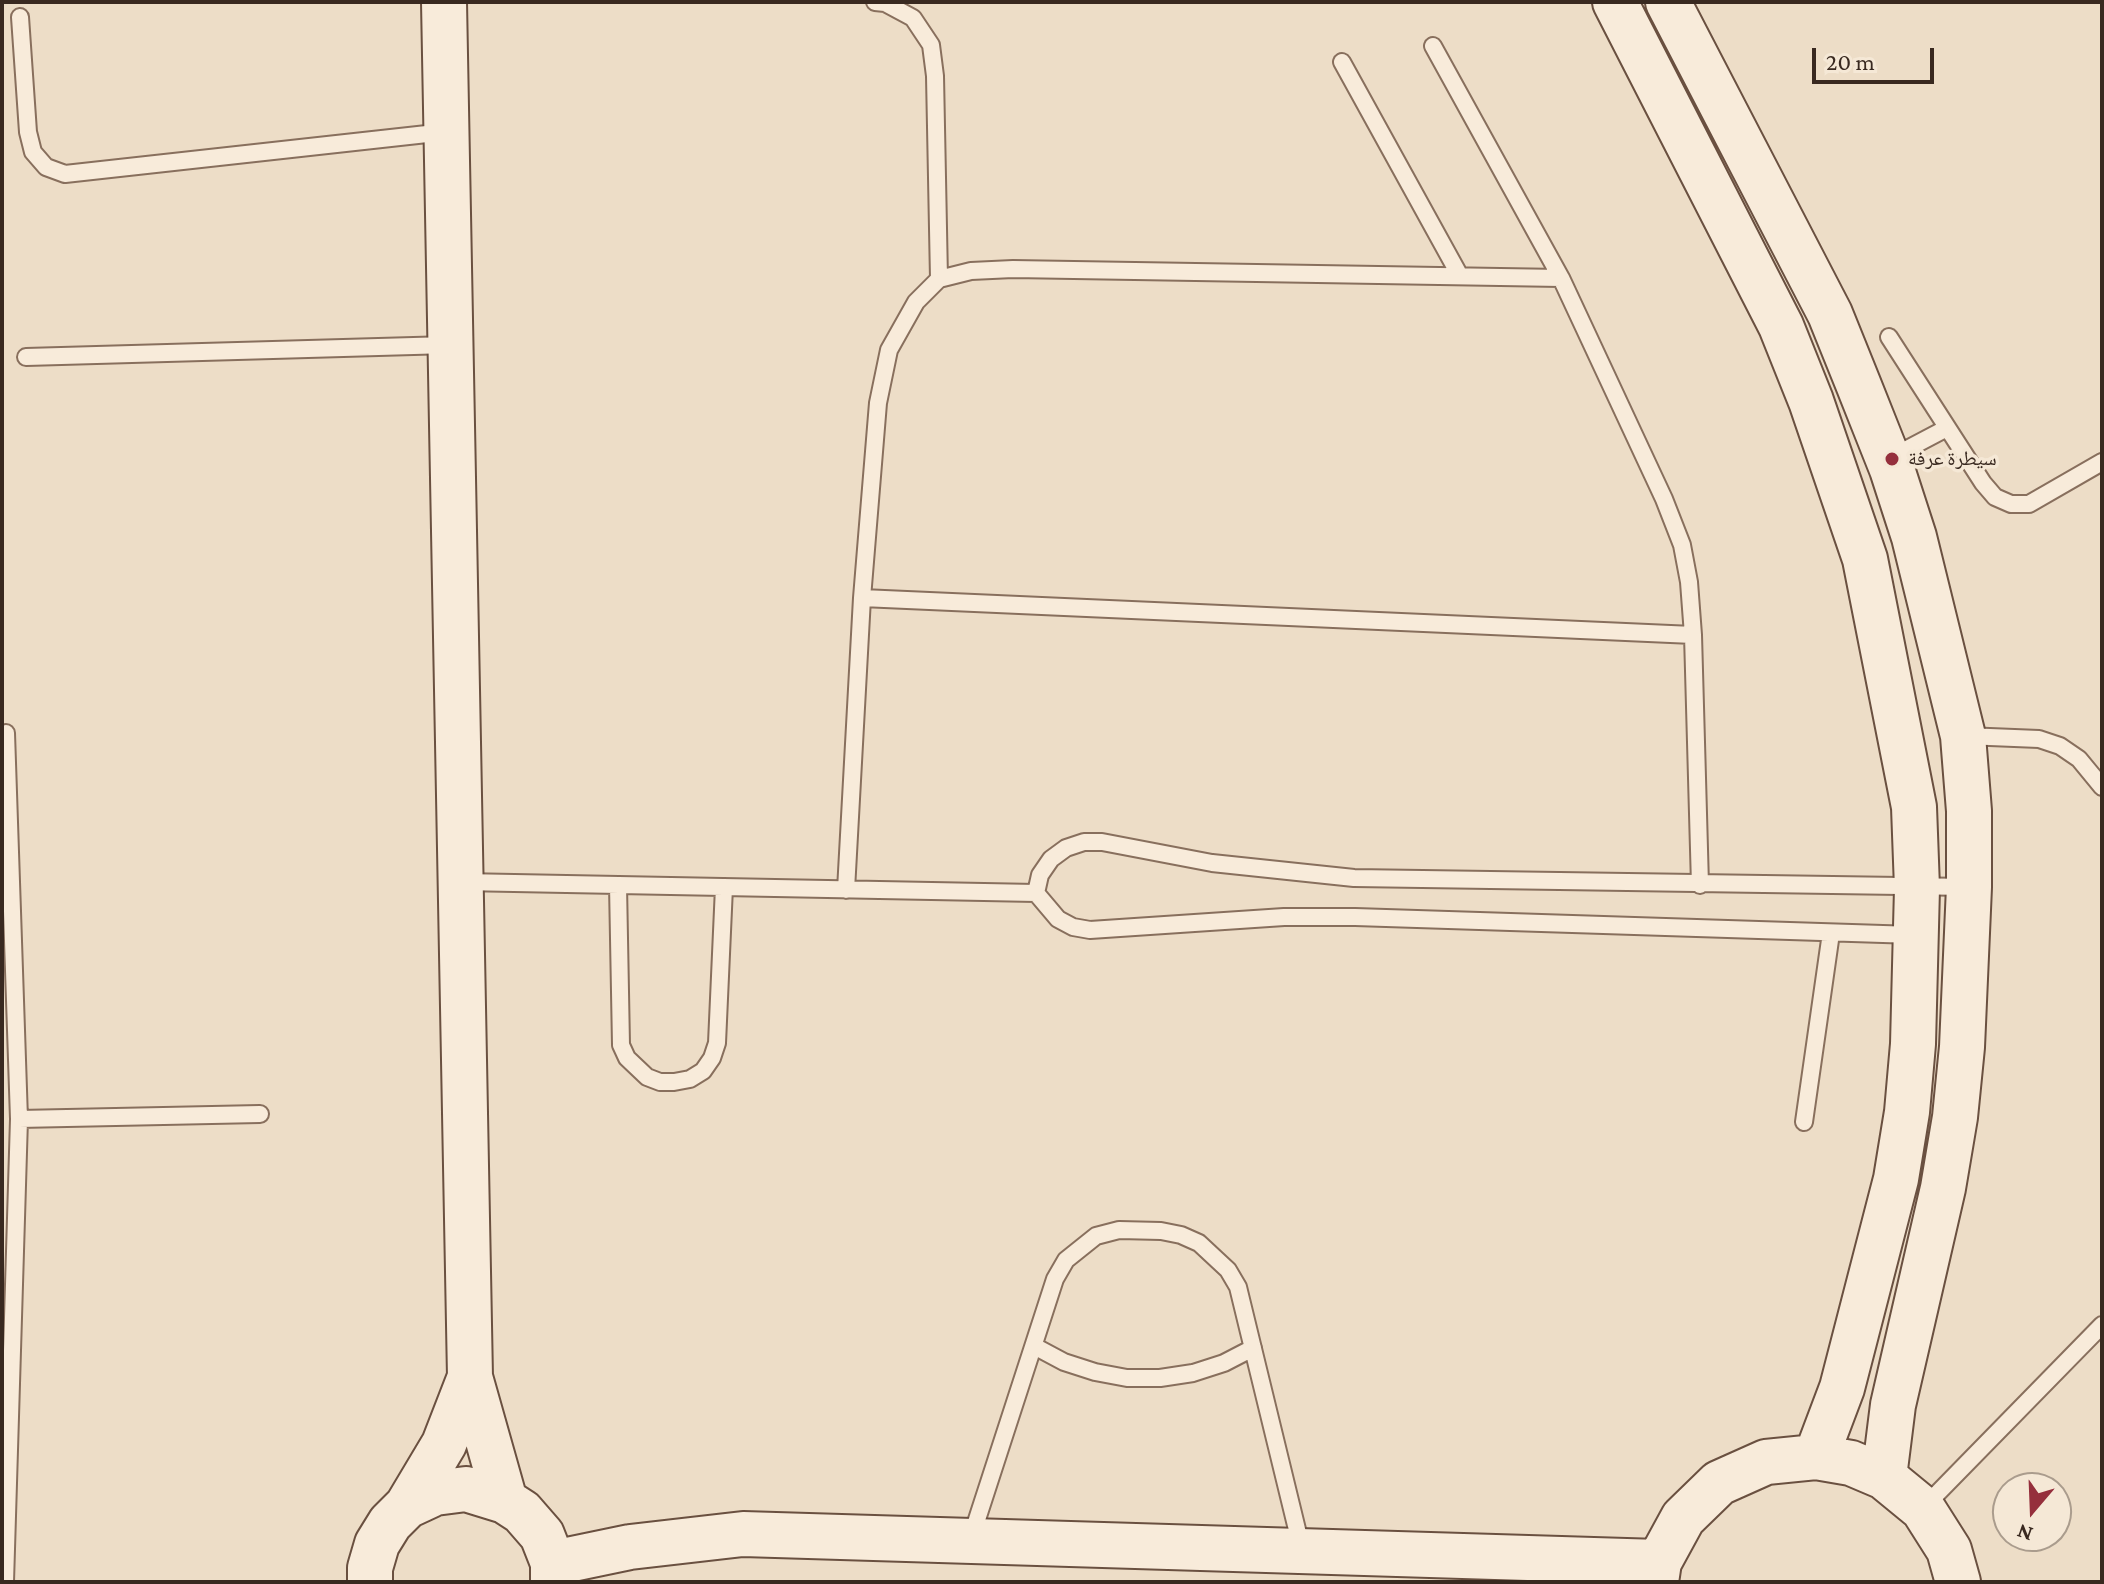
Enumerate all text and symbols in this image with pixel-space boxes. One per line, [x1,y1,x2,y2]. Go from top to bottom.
scale bar [1816,32,1938,82]
text: 20 m [1826,48,1875,75]
place label: سيطرة عرفة [1908,447,1997,471]
marker: سيطرة عرفة [1883,450,1901,468]
north arrow [1992,1472,2072,1552]
text: N [2014,1519,2036,1548]

